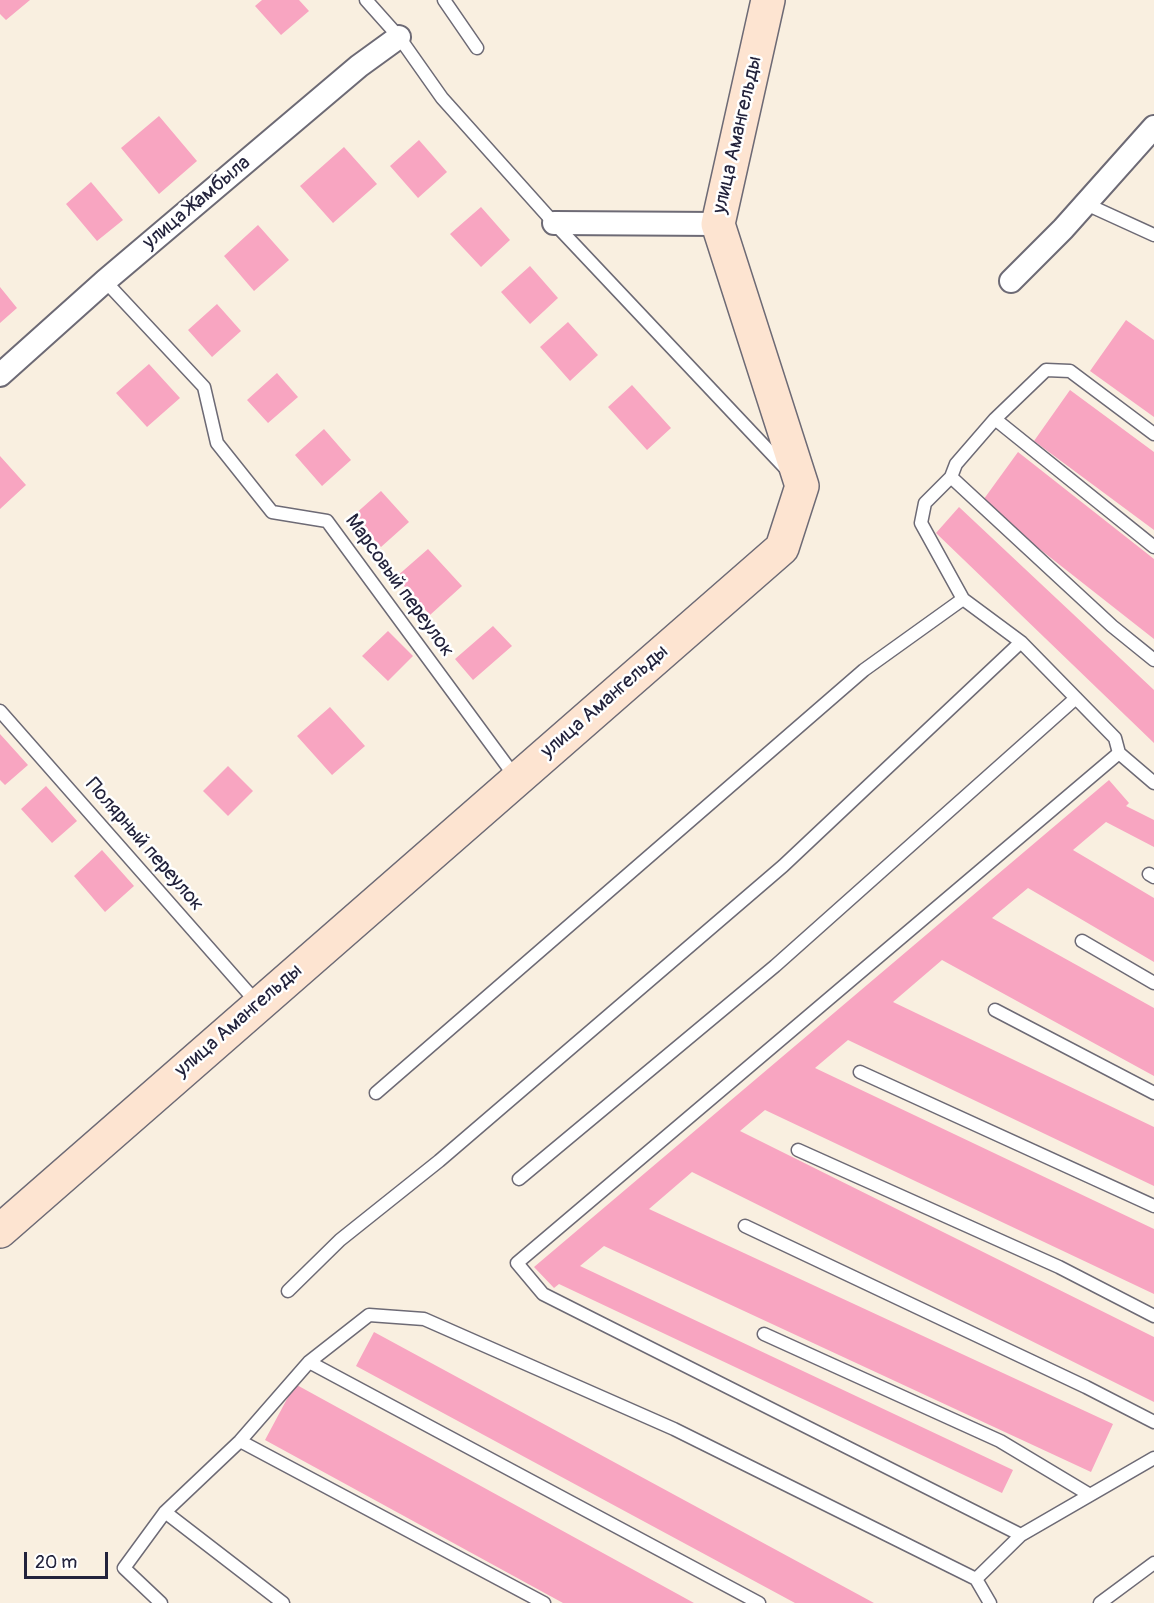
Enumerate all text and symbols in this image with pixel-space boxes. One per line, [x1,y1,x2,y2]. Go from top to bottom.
street label: улица Амангельды [708,54,768,216]
street label: улица Жамбыла [138,151,256,255]
street label: Марсовый переулок [339,510,459,662]
street label: улица Амангельды [536,640,674,764]
street label: Полярный переулок [80,774,208,916]
street label: улица Амангельды [170,959,308,1083]
scale bar [27,1540,111,1578]
text: 20 m [35,1551,77,1574]

